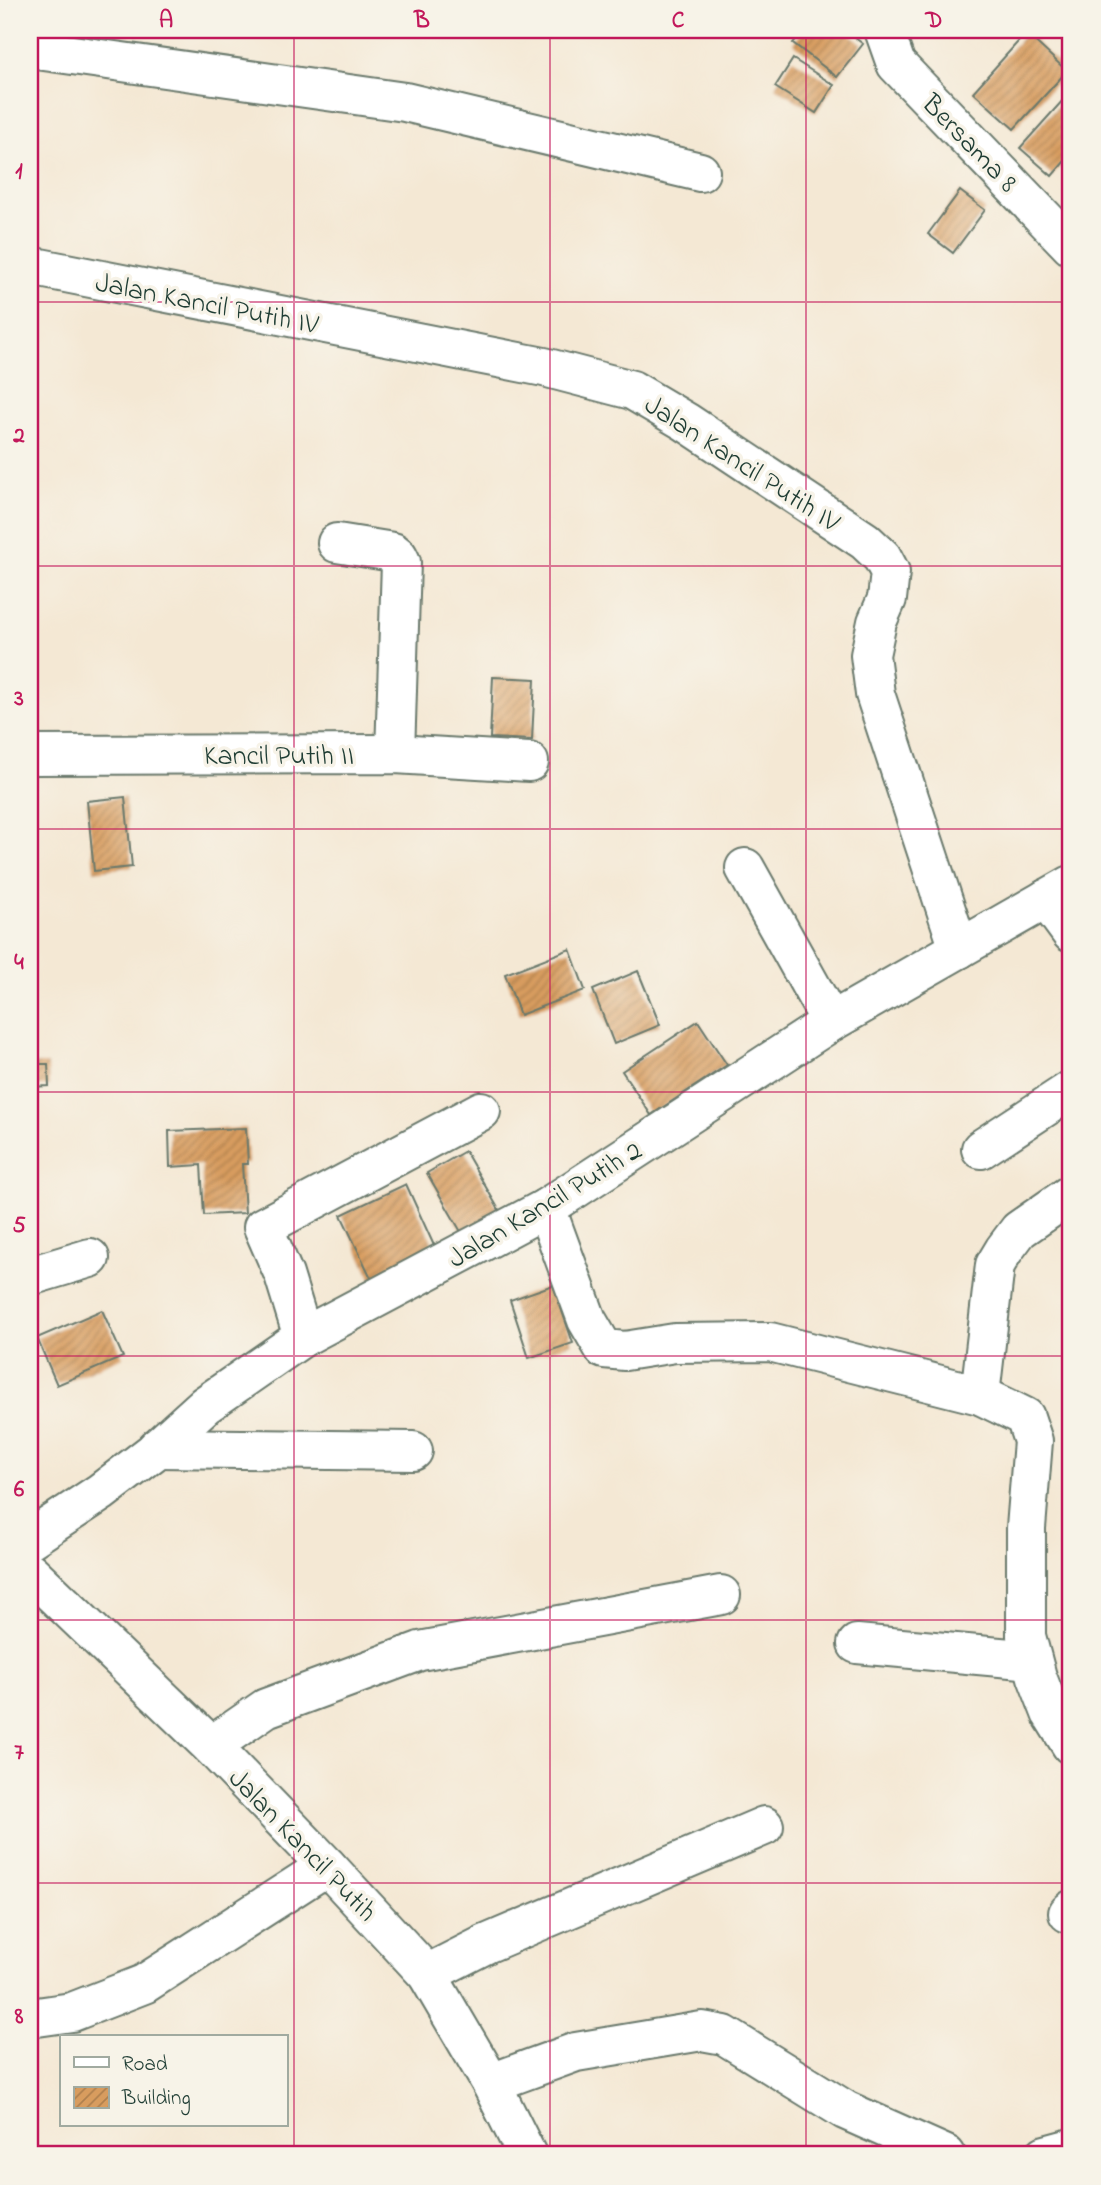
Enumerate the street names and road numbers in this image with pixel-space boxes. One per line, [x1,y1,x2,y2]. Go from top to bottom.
street label: Bersama 8 [910,85,1026,203]
street label: Jalan Kancil Putih IV [91,264,322,347]
street label: Jalan Kancil Putih IV [635,386,848,544]
street label: Kancil Putih II [204,737,354,778]
street label: Jalan Kancil Putih 2 [441,1132,651,1280]
street label: Jalan Kancil Putih [218,1761,385,1932]

